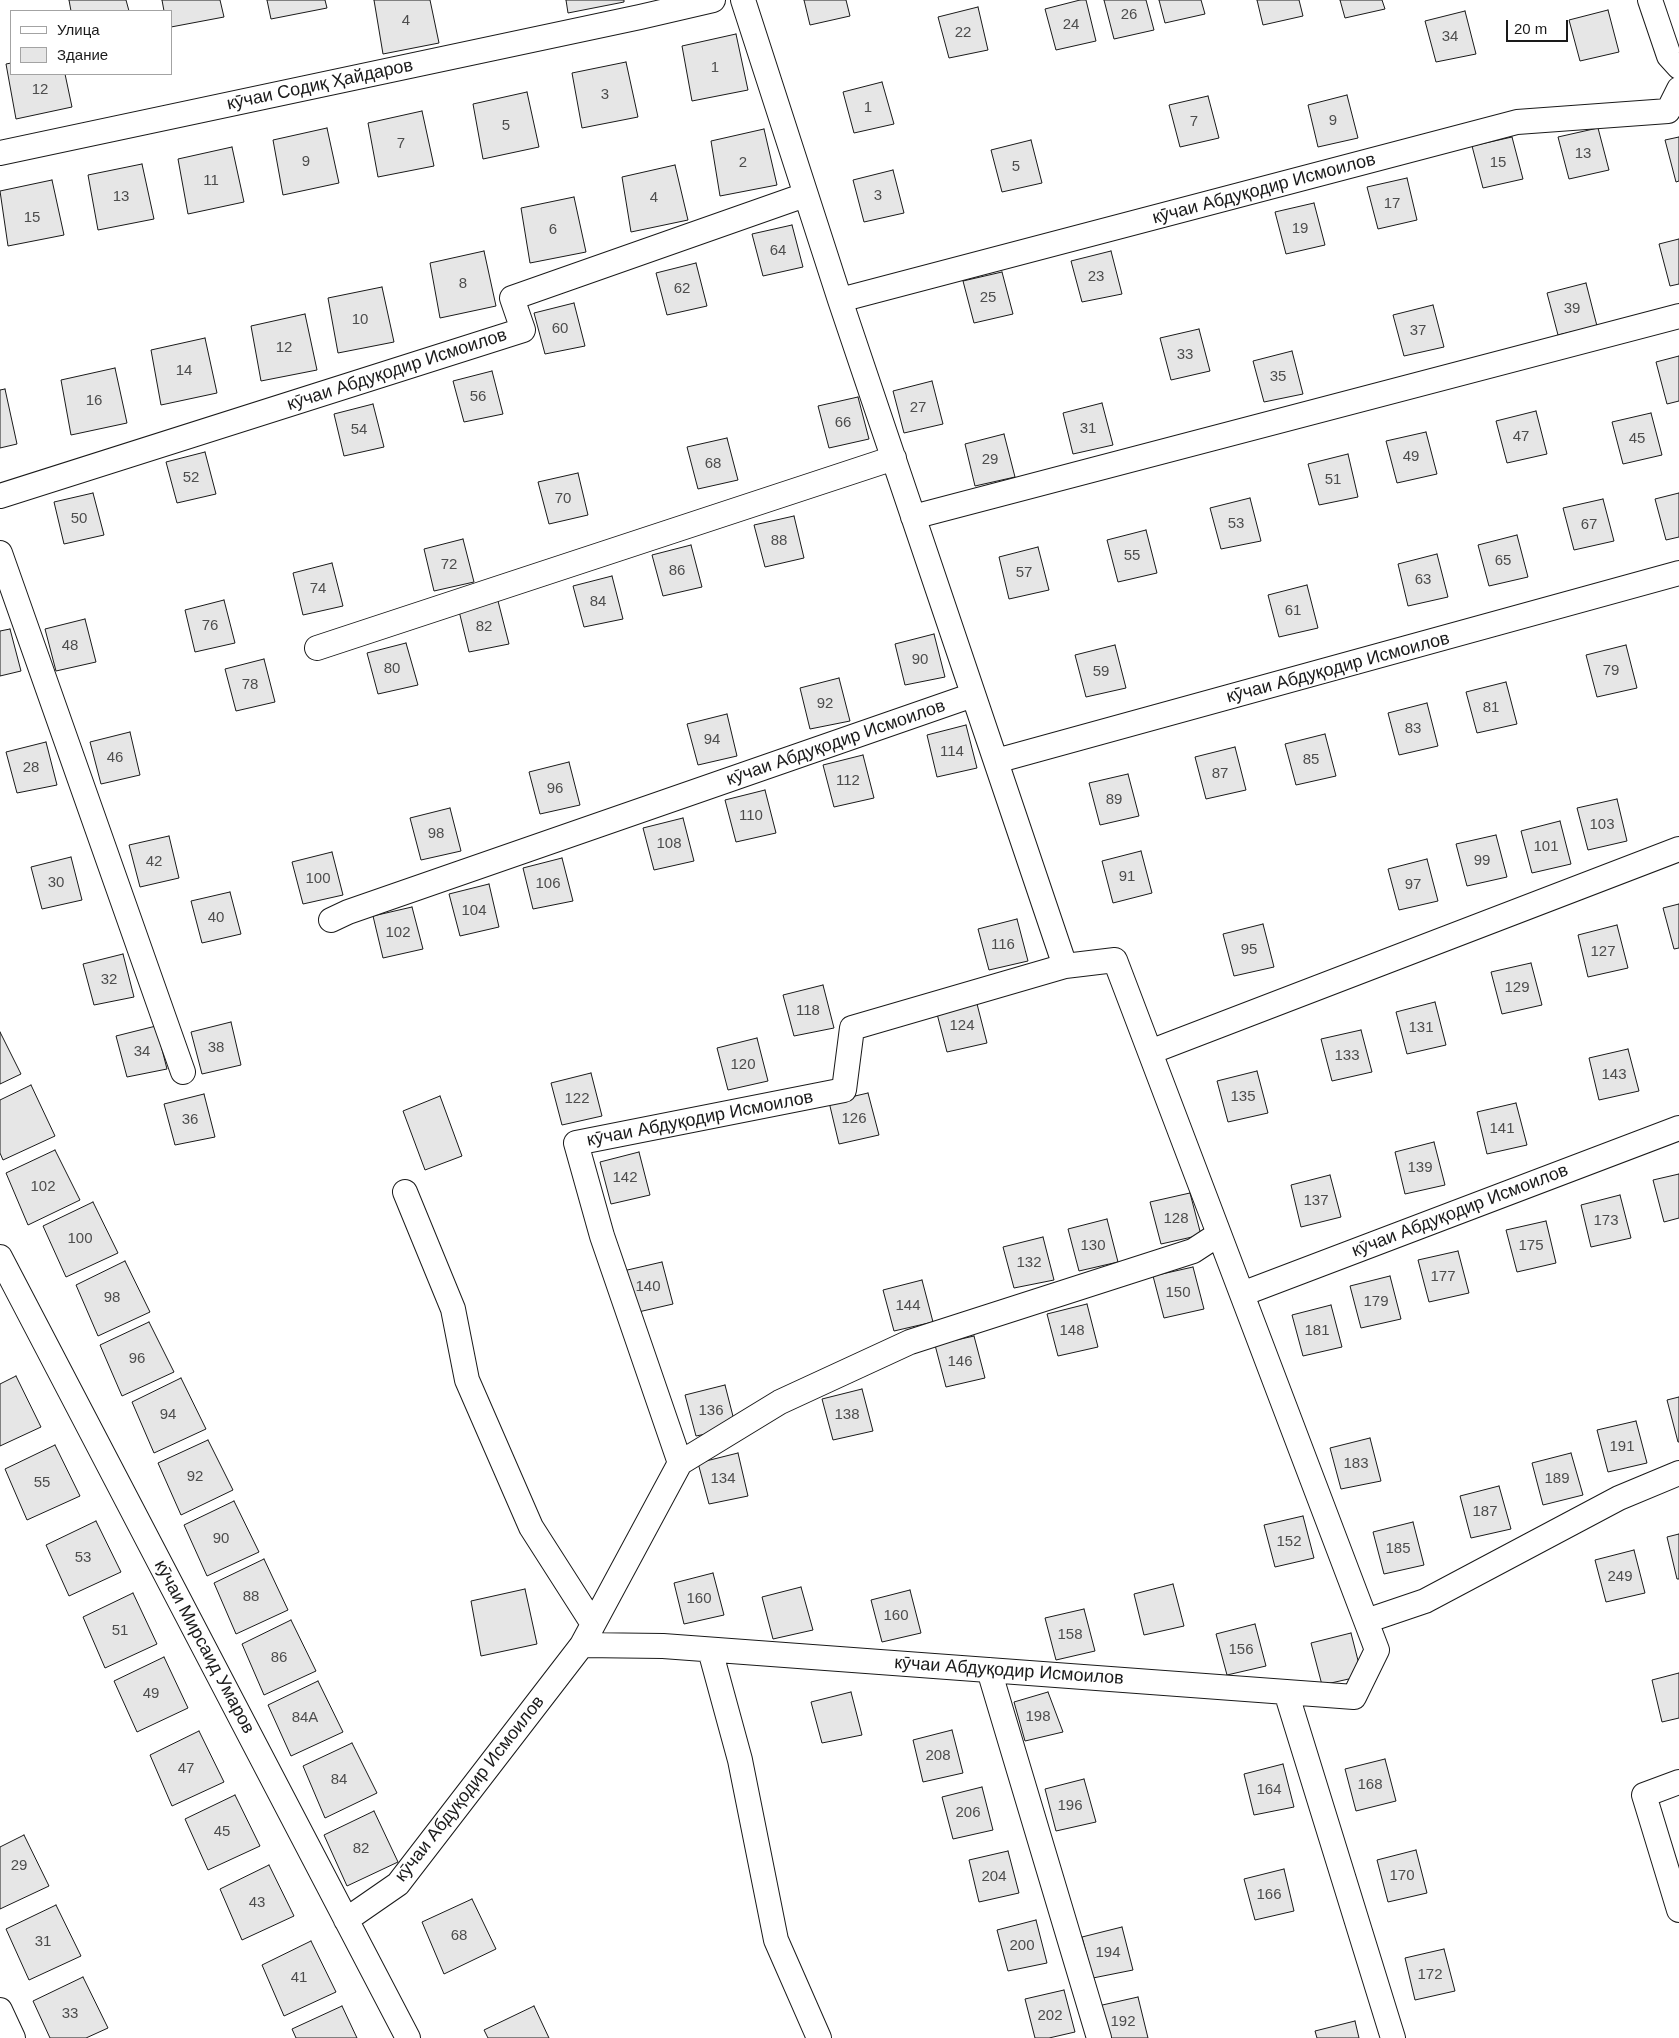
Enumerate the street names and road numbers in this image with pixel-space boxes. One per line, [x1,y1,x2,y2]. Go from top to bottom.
street label: кӯчаи Содиқ Ҳайдаров [225,55,415,115]
street label: кӯчаи Абдуқодир Исмоилов [1150,149,1378,229]
street label: кӯчаи Абдуқодир Исмоилов [284,324,510,416]
street label: кӯчаи Абдуқодир Исмоилов [1224,628,1452,708]
street label: кӯчаи Абдуқодир Исмоилов [724,695,948,791]
street label: кӯчаи Абдуқодир Исмоилов [585,1086,815,1152]
street label: кӯчаи Абдуқодир Исмоилов [1349,1160,1571,1262]
street label: кӯчаи Мирсаид Умаров [149,1556,259,1738]
street label: кӯчаи Абдуқодир Исмоилов [894,1652,1124,1690]
street label: кӯчаи Абдуқодир Исмоилов [391,1692,549,1886]

